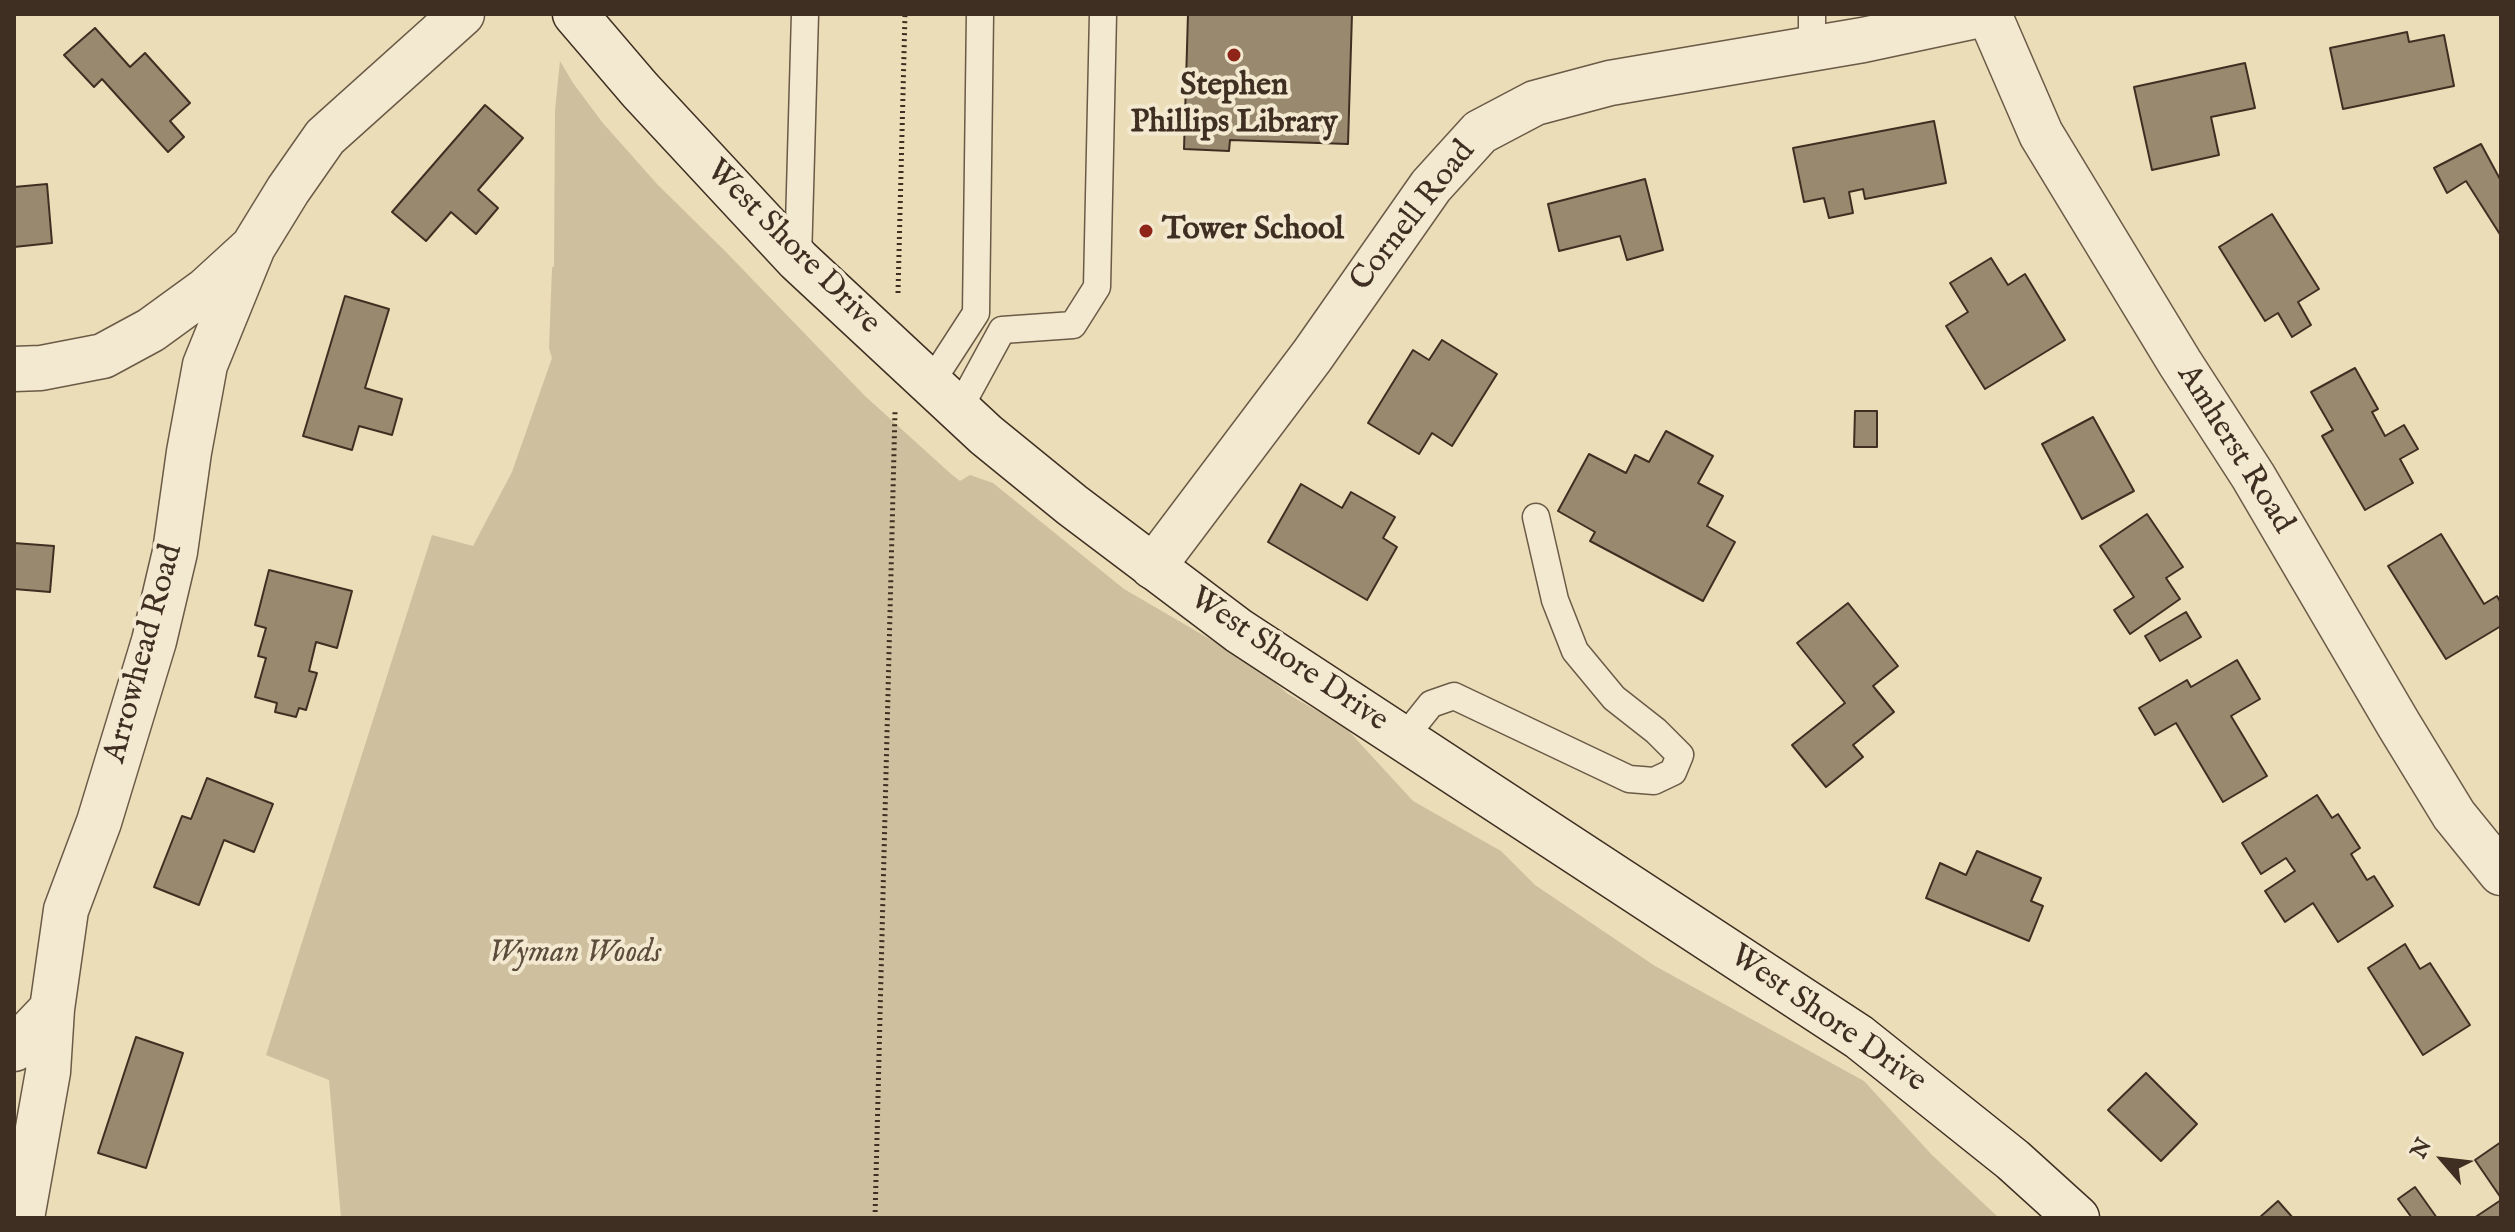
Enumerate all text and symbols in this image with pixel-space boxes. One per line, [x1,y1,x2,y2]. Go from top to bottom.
marker: Stephen Phillips Library [1225,46,1243,64]
place label: Stephen Phillips Library [1131,68,1337,143]
street label: Cornell Road [1343,134,1485,300]
street label: West Shore Drive [697,153,887,343]
place label: Tower School [1162,212,1344,250]
marker: Tower School [1137,222,1155,240]
street label: Amherst Road [2167,359,2301,541]
street label: Arrowhead Road [97,540,193,768]
street label: West Shore Drive [1181,580,1395,742]
park label: Wyman Woods [489,935,661,973]
street label: West Shore Drive [1721,938,1933,1102]
north arrow [2403,1120,2483,1200]
text: N [2405,1134,2439,1164]

